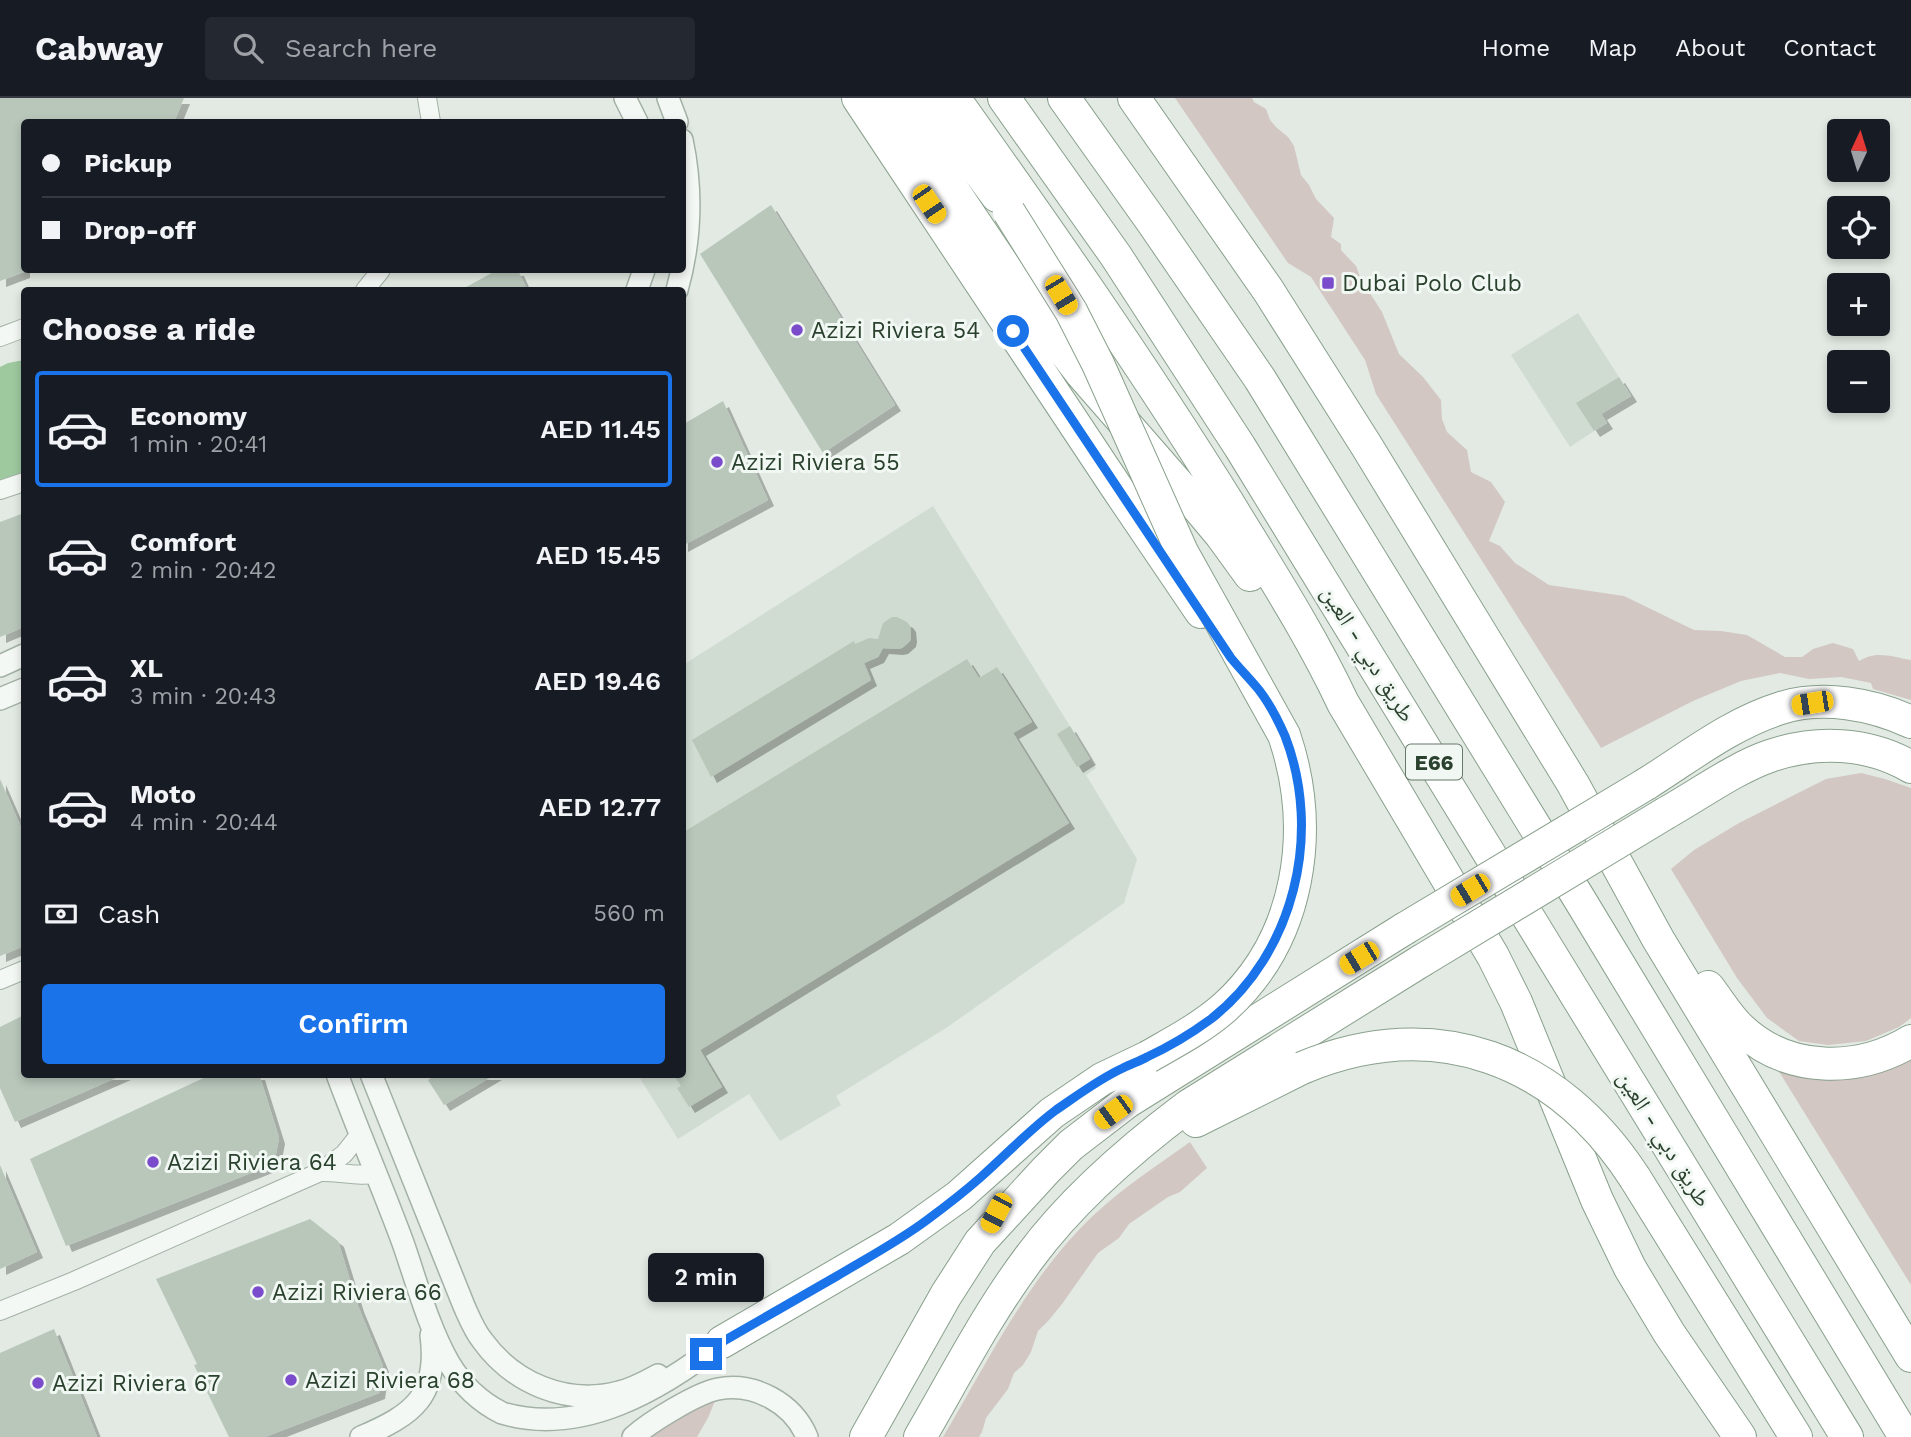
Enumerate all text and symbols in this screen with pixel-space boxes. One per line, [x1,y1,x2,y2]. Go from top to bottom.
search box [205,17,695,80]
text: Cabway [35,29,163,68]
icon: search [229,29,267,67]
text: Search here [285,33,437,63]
text: Home [1482,34,1550,62]
text: Map [1588,34,1637,62]
text: About [1675,34,1745,62]
text: Contact [1783,34,1876,62]
north arrow [1827,119,1890,182]
map controls [1827,119,1890,413]
text: Pickup [84,148,172,178]
car [909,181,950,227]
button: locate [1827,196,1890,259]
text: Drop-off [84,215,196,245]
place label: Dubai Polo Club [1342,270,1522,297]
car [1042,272,1081,318]
button: + [1827,273,1890,336]
marker: Dubai Polo Club [1320,275,1336,291]
text: Choose a ride [42,310,256,348]
route start [997,315,1029,347]
place label: Azizi Riviera 54 [811,317,980,344]
marker: Azizi Riviera 54 [789,322,805,338]
button: − [1827,350,1890,413]
icon: car [46,398,109,461]
text: Economy [130,401,247,431]
text: AED 11.45 [540,414,661,444]
text: 1 min · 20:41 [130,431,267,458]
place label: Azizi Riviera 55 [731,449,900,476]
marker: Azizi Riviera 55 [709,454,725,470]
icon: car [46,524,109,587]
text: Comfort [130,527,236,557]
text: AED 15.45 [536,540,661,570]
text: 2 min · 20:42 [130,557,276,584]
street label: طريق دبي - العين [1311,581,1421,730]
icon: car [46,650,109,713]
text: XL [130,653,163,683]
text: AED 19.46 [535,666,661,696]
text: 3 min · 20:43 [130,683,276,710]
car [1790,689,1835,717]
road number: E66 [1406,744,1462,780]
icon: car [46,776,109,839]
text: Moto [130,779,196,809]
text: AED 12.77 [539,792,661,822]
text: 4 min · 20:44 [130,809,278,836]
car [1447,870,1494,910]
icon: cash [42,895,80,933]
text: Cash [98,899,160,929]
text: 560 m [594,900,665,927]
car [1336,938,1383,978]
button: Confirm [42,984,665,1064]
street label: طريق دبي - العين [1607,1066,1717,1215]
car [1090,1091,1137,1133]
place label: Azizi Riviera 64 [167,1149,337,1176]
marker: Azizi Riviera 64 [145,1154,161,1170]
car [977,1190,1016,1236]
callout: 2 min [648,1252,764,1302]
text: 2 min [674,1264,738,1291]
place label: Azizi Riviera 66 [272,1279,442,1306]
marker: Azizi Riviera 66 [250,1284,266,1300]
route end [690,1338,722,1370]
place label: Azizi Riviera 68 [305,1367,475,1394]
place label: Azizi Riviera 67 [52,1370,221,1397]
marker: Azizi Riviera 68 [283,1372,299,1388]
marker: Azizi Riviera 67 [30,1375,46,1391]

